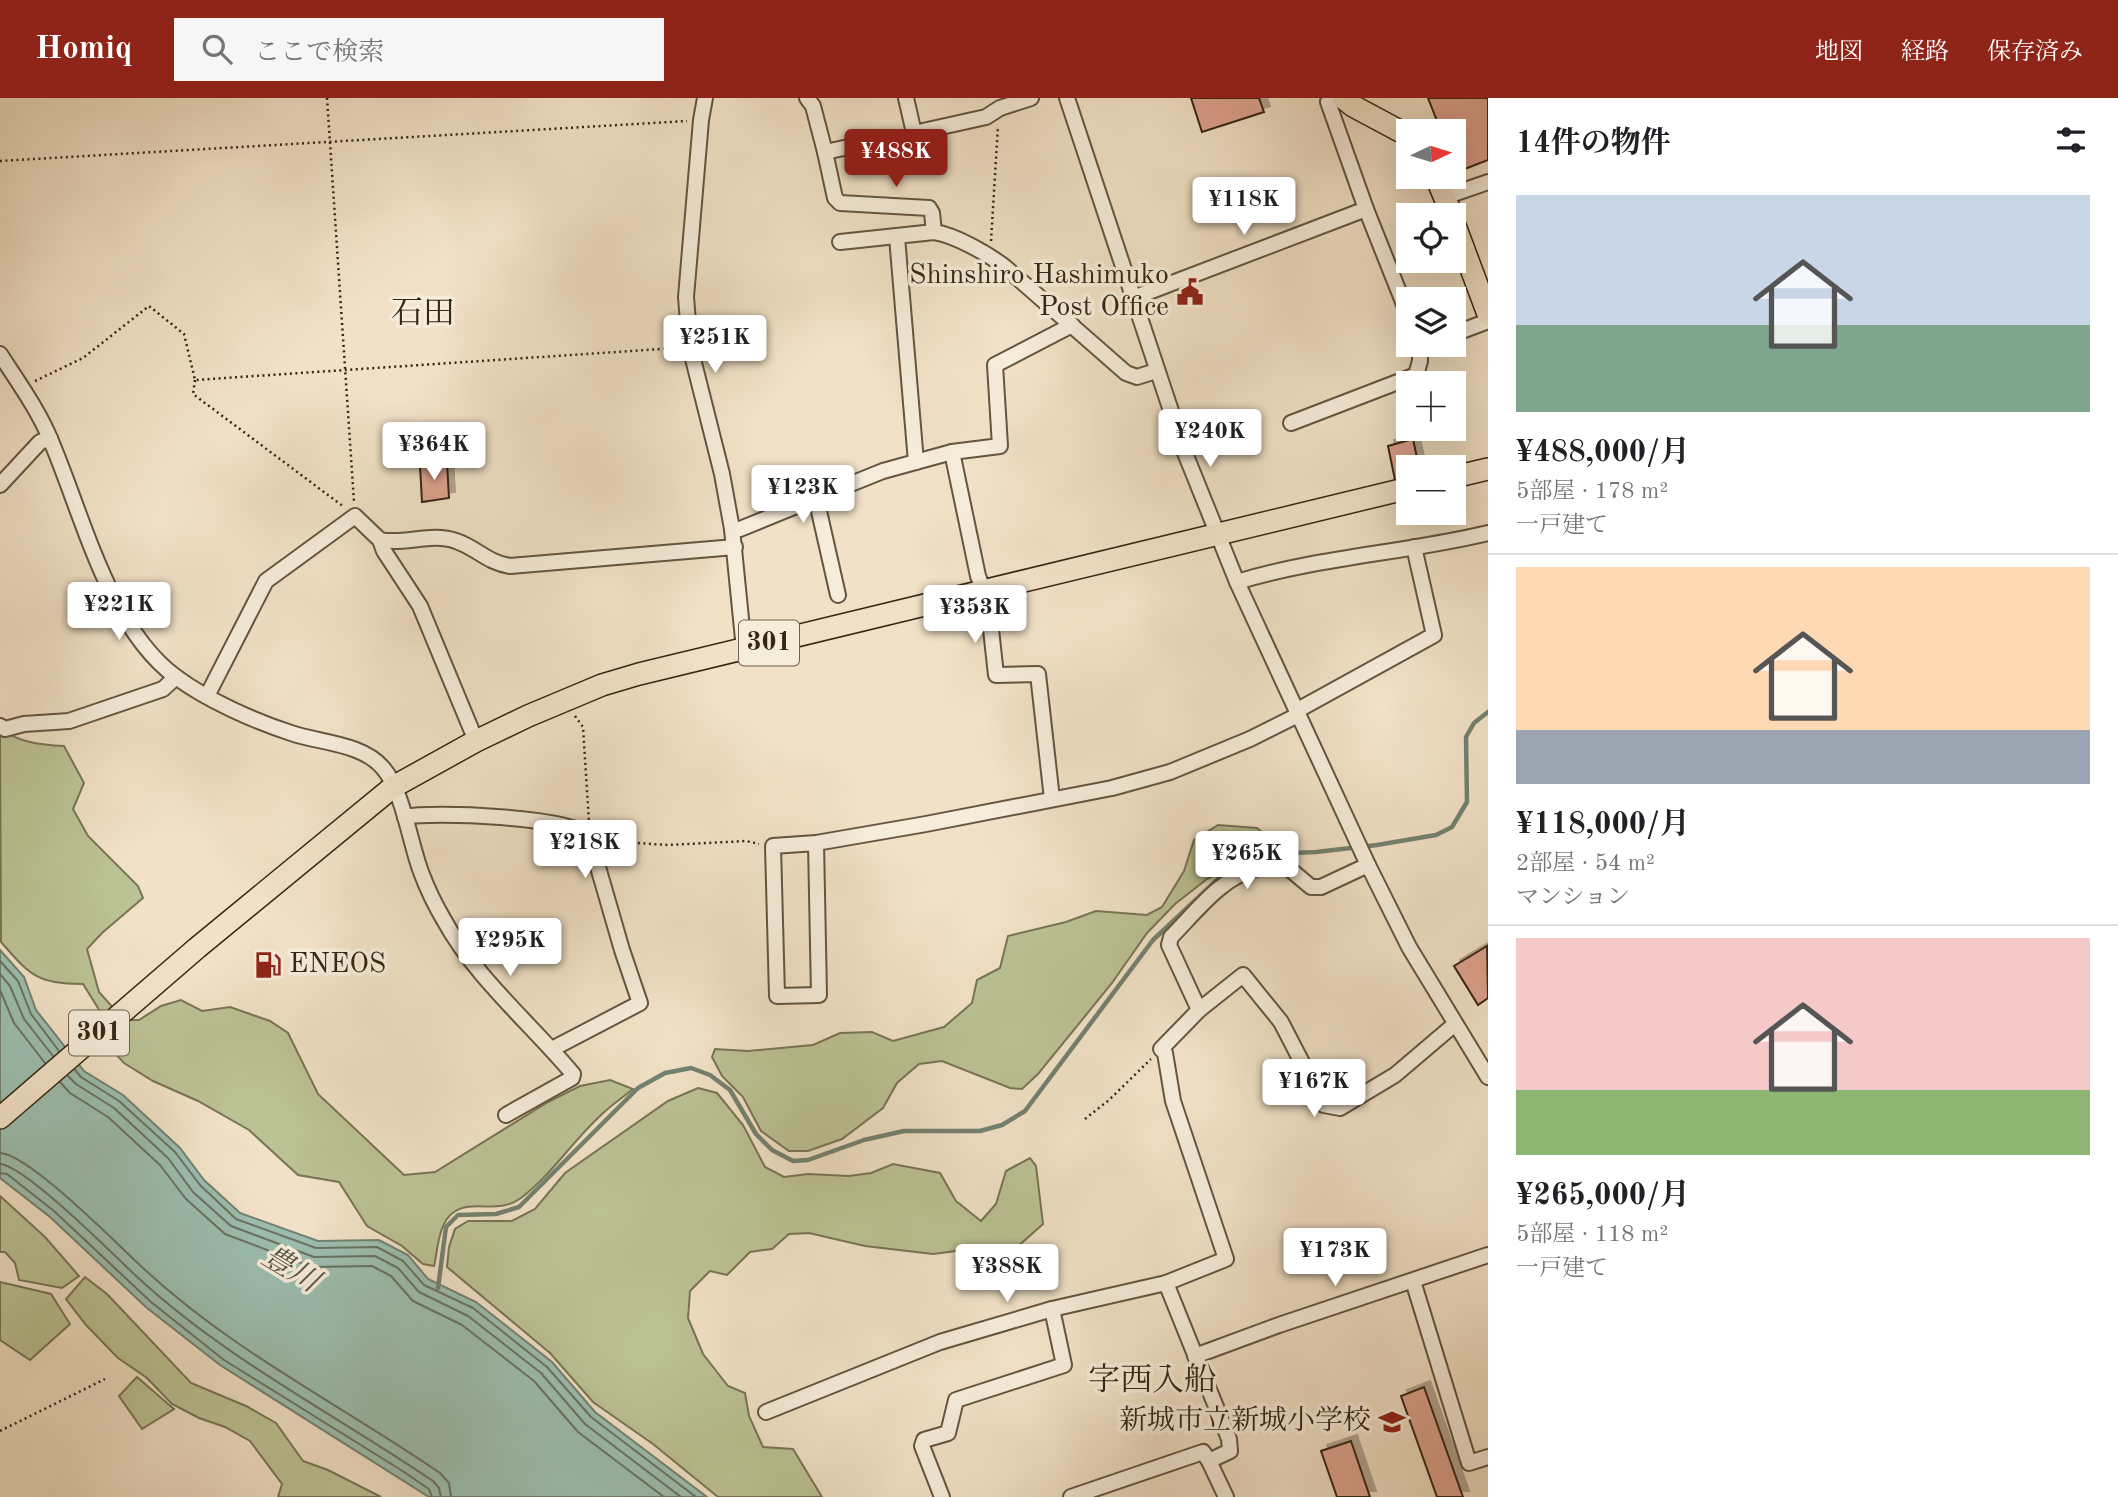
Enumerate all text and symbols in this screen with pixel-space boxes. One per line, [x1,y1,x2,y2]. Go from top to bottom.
search box [174,18,664,81]
icon: search [198,30,236,68]
text: Homiq [35,33,132,66]
text: ここで検索 [254,40,384,66]
text: 地図 [1815,41,1863,65]
text: 経路 [1901,41,1949,65]
text: 保存済み [1987,41,2083,65]
north arrow [1396,119,1466,189]
map controls [1396,119,1466,525]
icon: filters [2052,121,2090,159]
text: 14件の物件 [1516,129,1671,159]
pin: ¥488K [847,130,945,189]
text: ¥488K [860,140,932,163]
pin: ¥118K [1195,178,1293,237]
text: ¥118K [1208,188,1280,211]
button: locate [1396,203,1466,273]
icon: home [1740,241,1866,367]
place label: Shinshiro Hashimuko Post Office [909,262,1169,322]
public building icon: Shinshiro Hashimuko Post Office [1175,277,1205,307]
button: layers [1396,287,1466,357]
district label: 石田 [391,296,455,331]
pin: ¥251K [666,316,764,375]
text: ¥251K [679,326,751,349]
button: + [1396,371,1466,441]
pin: ¥240K [1161,410,1259,469]
text: ¥240K [1174,420,1246,443]
pin: ¥364K [385,422,483,482]
text: ¥364K [398,433,470,456]
text: ¥488,000/月 [1516,438,1690,468]
button: − [1396,455,1466,525]
pin: ¥123K [754,466,852,525]
text: ¥123K [767,476,839,499]
text: 5部屋 · 178 m² [1516,480,1668,503]
text: 一戸建て [1516,514,1608,537]
pin: ¥221K [70,582,168,642]
pin: ¥353K [926,586,1024,645]
text: ¥221K [83,593,155,616]
text: ¥353K [939,596,1011,619]
icon: home [1740,613,1866,739]
road number: 301 [739,621,799,666]
text: ¥118,000/月 [1516,810,1690,840]
pin: ¥218K [536,820,634,880]
text: ¥218K [549,831,621,854]
pin: ¥265K [1198,832,1296,891]
text: ¥265K [1211,842,1283,865]
text: 2部屋 · 54 m² [1516,852,1655,875]
text: マンション [1516,886,1630,909]
pin: ¥295K [461,918,559,978]
text: ¥295K [474,929,546,952]
fuel station icon: ENEOS [253,950,283,980]
place label: ENEOS [289,951,386,979]
icon: home [1740,984,1866,1110]
road number: 301 [69,1010,129,1056]
pin: ¥167K [1265,1060,1363,1119]
text: ¥167K [1278,1070,1350,1093]
text: ¥265,000/月 [1516,1181,1690,1211]
text: 5部屋 · 118 m² [1516,1223,1668,1246]
pin: ¥173K [1286,1228,1384,1288]
water label: 豊川 [257,1239,328,1300]
text: ¥173K [1299,1239,1371,1262]
pin: ¥388K [958,1244,1056,1304]
text: ¥388K [971,1255,1043,1278]
text: 一戸建て [1516,1257,1608,1280]
district label: 字西入船 [1088,1363,1216,1398]
place label: 新城市立新城小学校 [1119,1405,1371,1436]
school or university icon: 新城市立新城小学校 [1377,1407,1407,1437]

